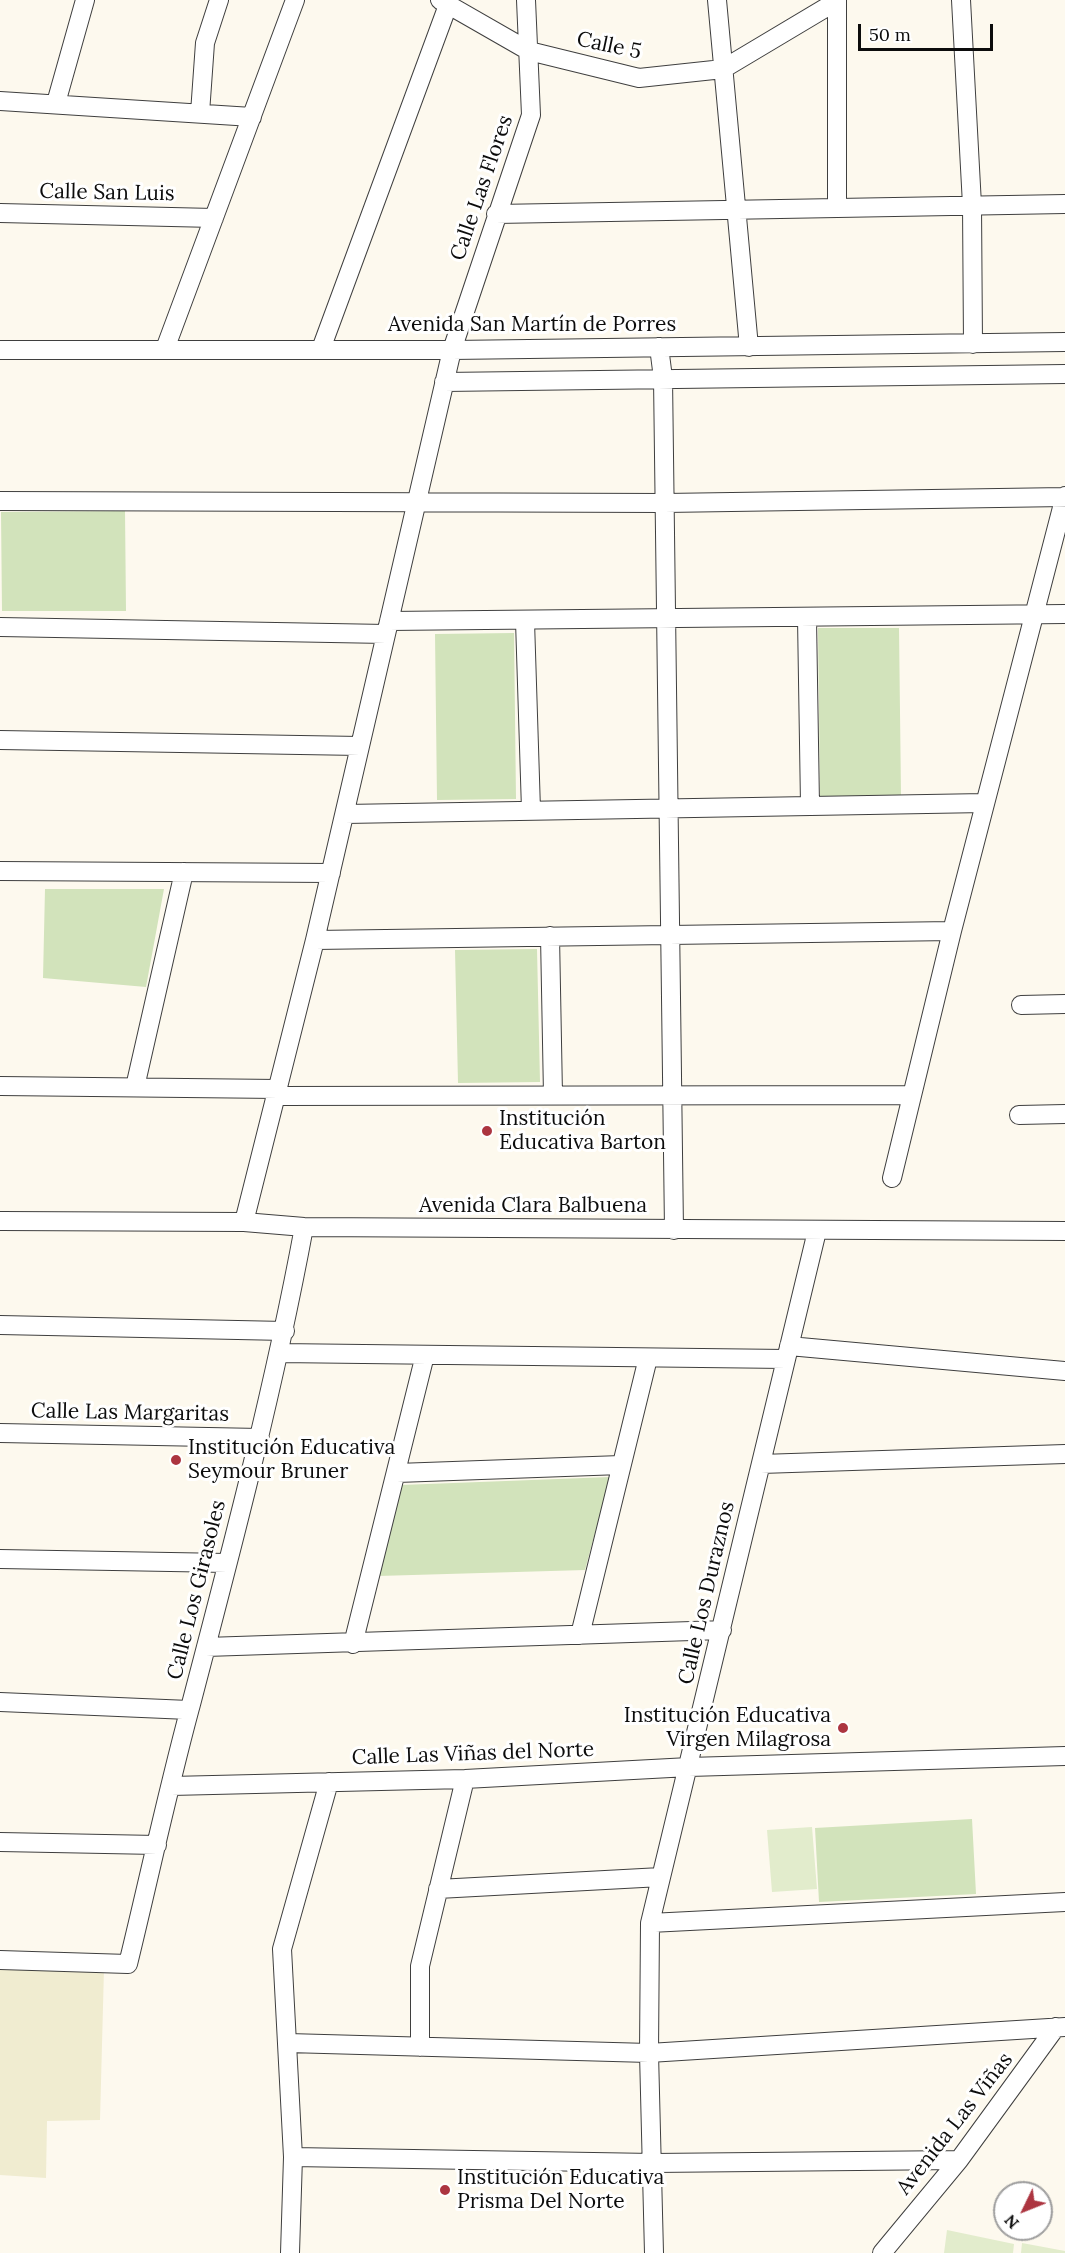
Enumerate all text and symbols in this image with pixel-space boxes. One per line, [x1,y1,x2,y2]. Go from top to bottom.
scale bar [861,12,996,50]
text: 50 m [869,23,911,46]
street label: Calle 5 [574,27,644,65]
street label: Calle Las Flores [445,112,519,264]
street label: Calle San Luis [39,179,175,207]
street label: Avenida San Martín de Porres [388,312,676,338]
place label: Institución Educativa Barton [499,1106,666,1156]
marker: Institución Educativa Barton [480,1124,494,1138]
street label: Avenida Clara Balbuena [419,1193,647,1219]
street label: Calle Las Margaritas [31,1399,229,1427]
place label: Institución Educativa Seymour Bruner [188,1435,395,1485]
marker: Institución Educativa Seymour Bruner [169,1453,183,1467]
street label: Calle Los Girasoles [163,1498,231,1682]
street label: Calle Los Duraznos [674,1499,740,1687]
place label: Institución Educativa Virgen Milagrosa [624,1703,831,1753]
marker: Institución Educativa Virgen Milagrosa [836,1721,850,1735]
street label: Calle Las Viñas del Norte [351,1737,595,1771]
street label: Avenida Las Viñas [892,2048,1018,2200]
place label: Institución Educativa Prisma Del Norte [457,2165,664,2215]
north arrow [993,2181,1053,2241]
marker: Institución Educativa Prisma Del Norte [438,2183,452,2197]
text: N [1000,2211,1023,2233]

